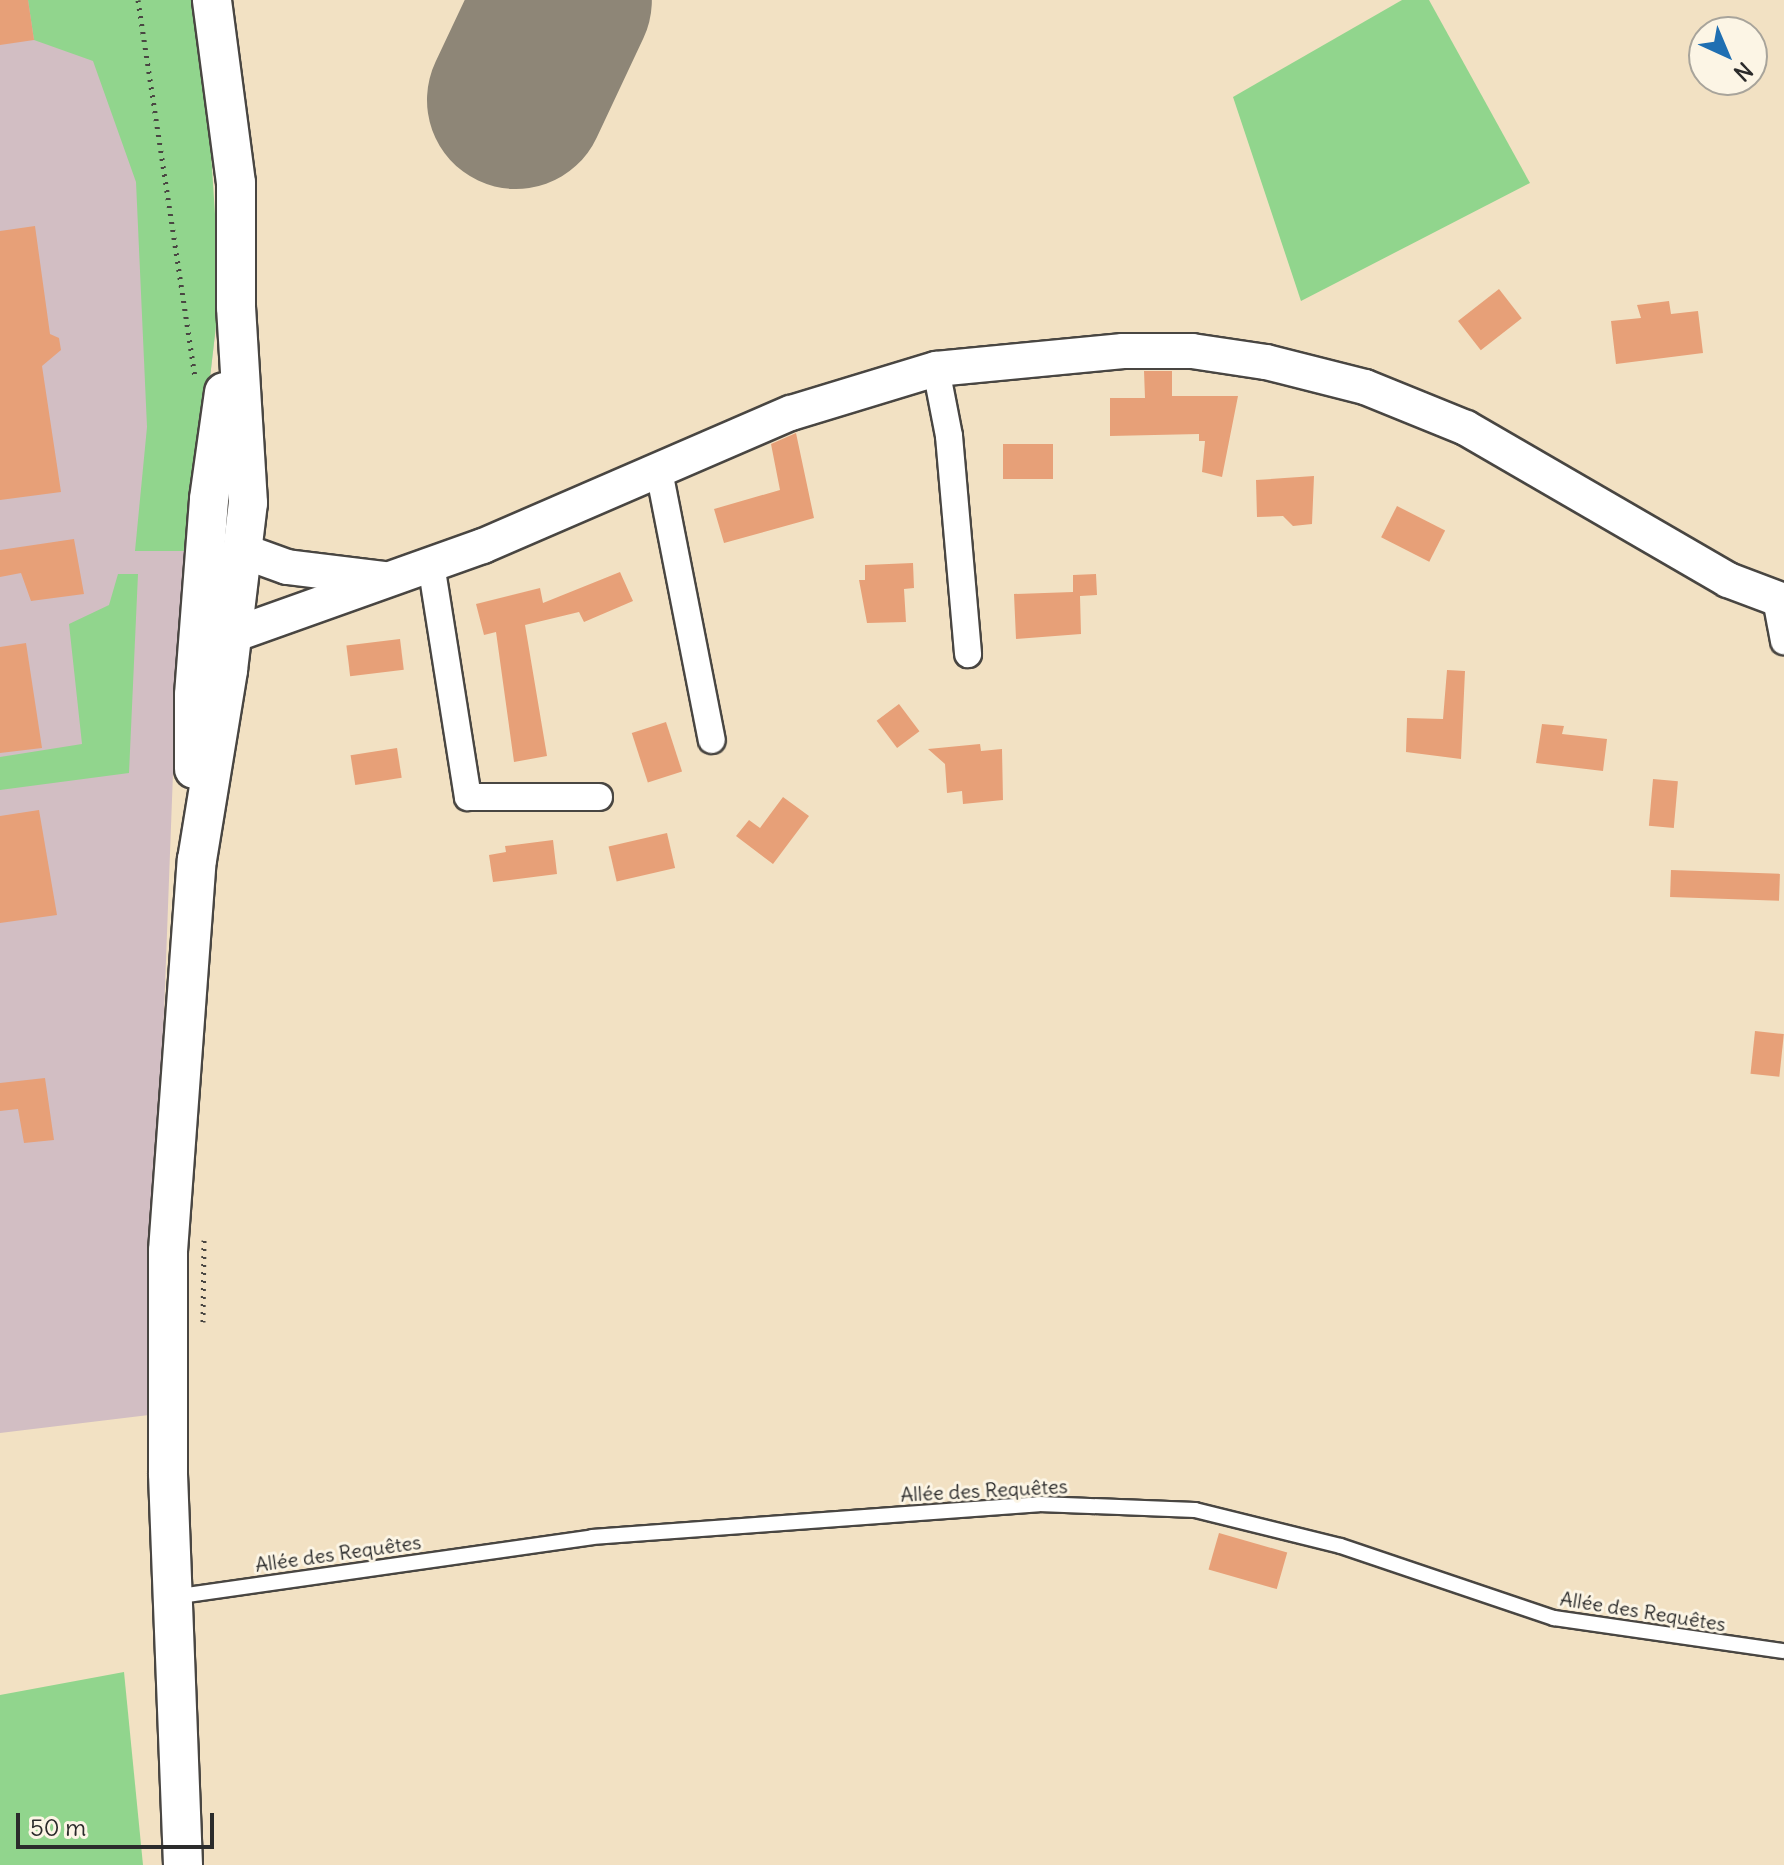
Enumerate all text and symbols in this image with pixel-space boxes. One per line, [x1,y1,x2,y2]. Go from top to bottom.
north arrow [1688,16,1768,96]
text: N [1728,56,1758,87]
street label: Allée des Requêtes [900,1474,1068,1506]
street label: Allée des Requêtes [253,1529,423,1577]
street label: Allée des Requêtes [1558,1586,1728,1636]
scale bar [20,1797,218,1847]
text: 50 m [30,1812,86,1842]

